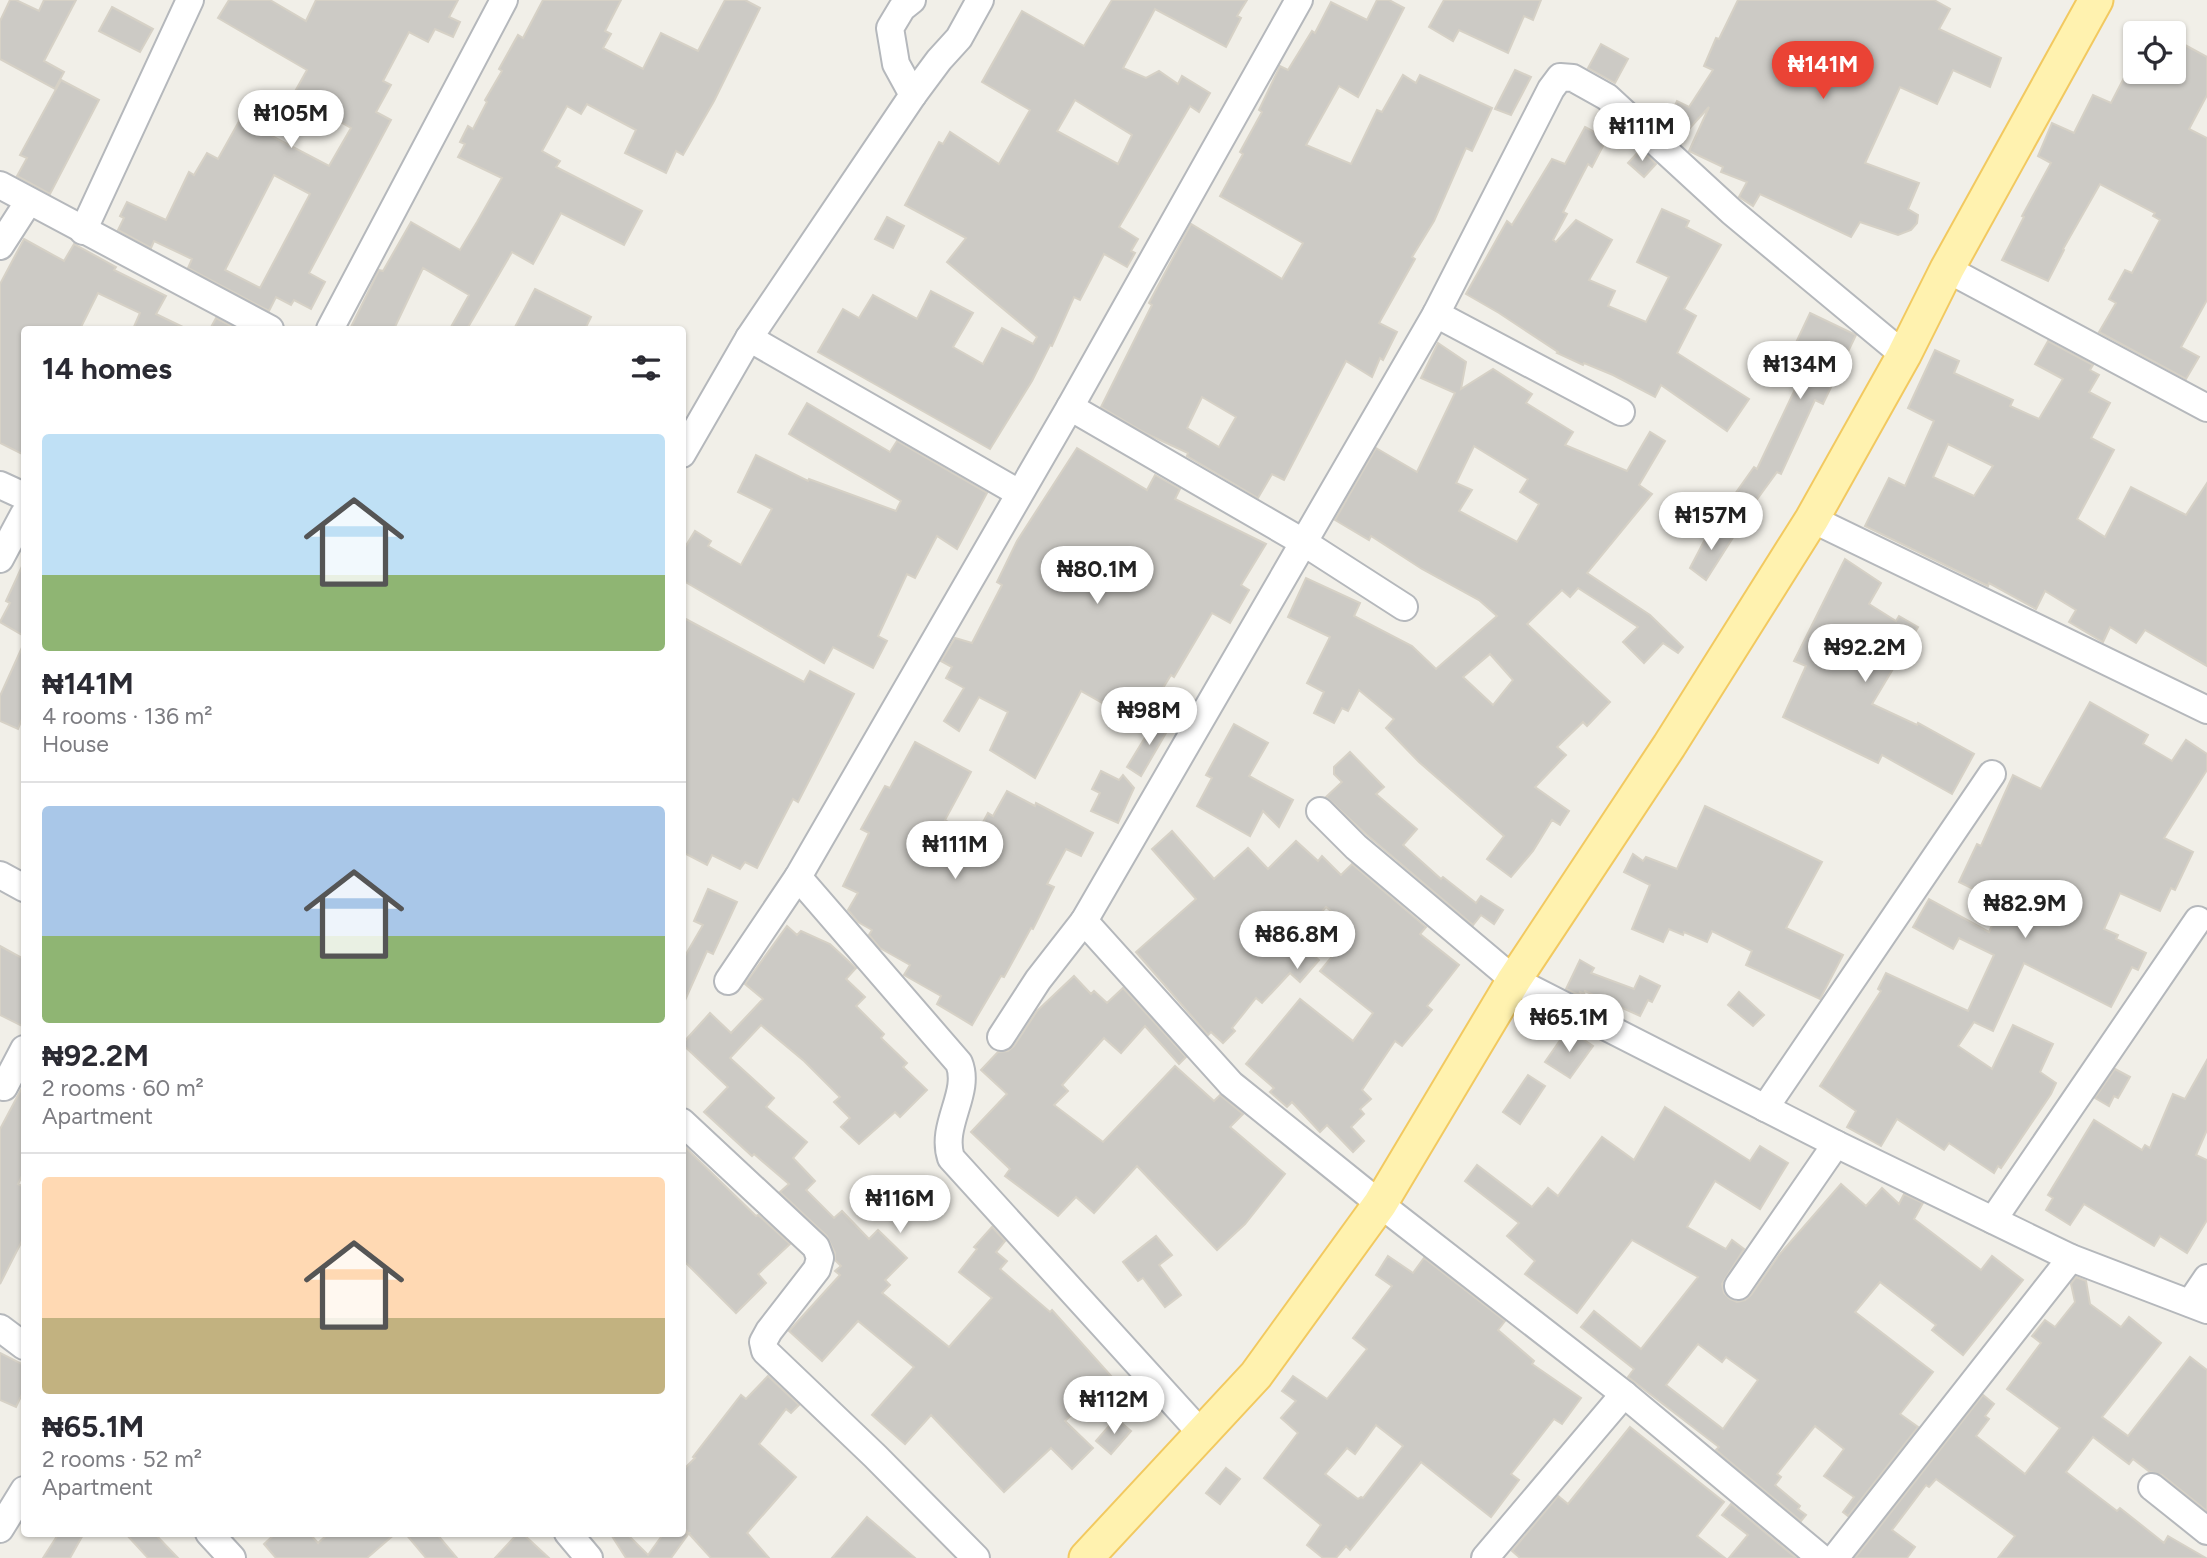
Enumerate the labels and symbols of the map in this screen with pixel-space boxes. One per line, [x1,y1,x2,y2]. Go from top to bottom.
pin: ₦141M [1774,42,1872,101]
pin: ₦105M [242,90,340,150]
pin: ₦111M [1593,104,1691,163]
pin: ₦134M [1751,342,1849,401]
pin: ₦157M [1662,492,1760,552]
pin: ₦80.1M [1040,546,1154,606]
pin: ₦92.2M [1808,624,1922,684]
pin: ₦98M [1108,688,1190,747]
pin: ₦111M [906,822,1004,881]
pin: ₦82.9M [1968,880,2082,940]
pin: ₦86.8M [1240,912,1354,971]
pin: ₦65.1M [1512,995,1626,1054]
pin: ₦116M [851,1176,949,1235]
pin: ₦112M [1065,1376,1163,1436]

